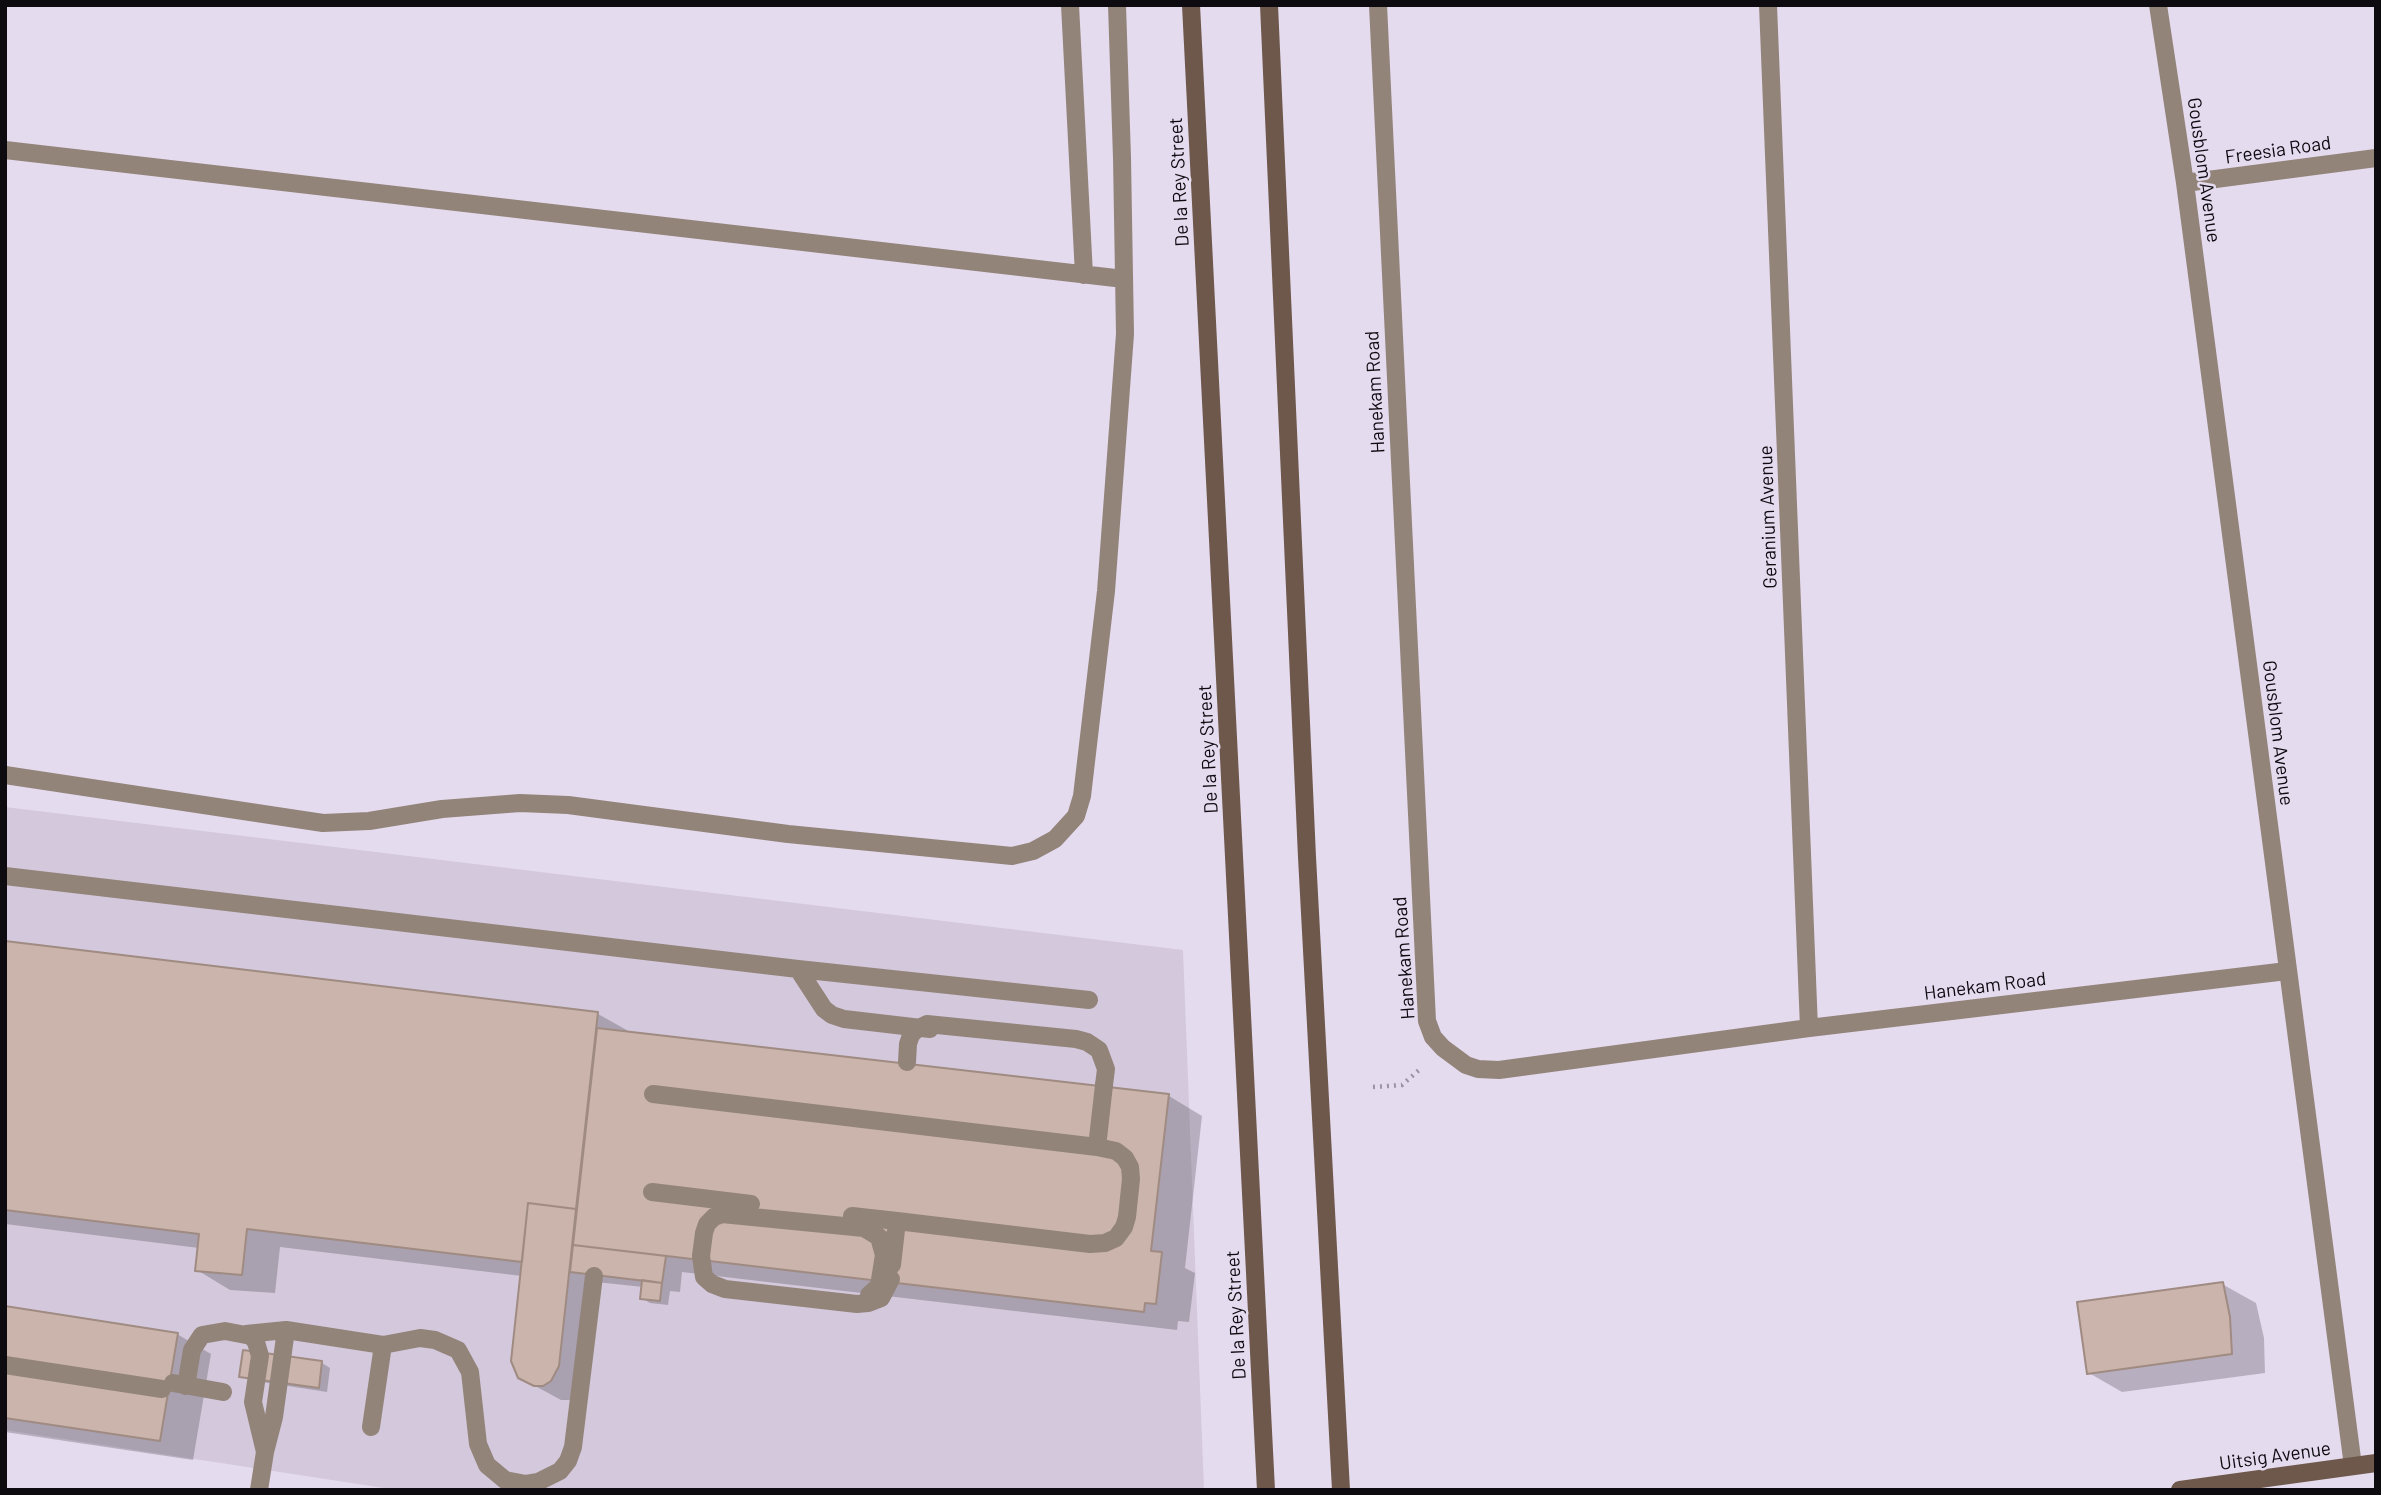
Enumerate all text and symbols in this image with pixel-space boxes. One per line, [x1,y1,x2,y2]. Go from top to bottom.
street label: Gousblom Avenue [2183,96,2225,244]
street label: De la Rey Street [1164,117,1194,247]
street label: Freesia Road [2223,131,2333,169]
street label: Hanekam Road [1360,330,1390,454]
street label: Geranium Avenue [1754,445,1782,589]
street label: Gousblom Avenue [2258,659,2298,807]
street label: De la Rey Street [1193,684,1223,814]
street label: Hanekam Road [1388,896,1420,1020]
street label: Hanekam Road [1923,967,2047,1005]
street label: De la Rey Street [1221,1250,1251,1380]
street label: Uitsig Avenue [2218,1437,2332,1475]

